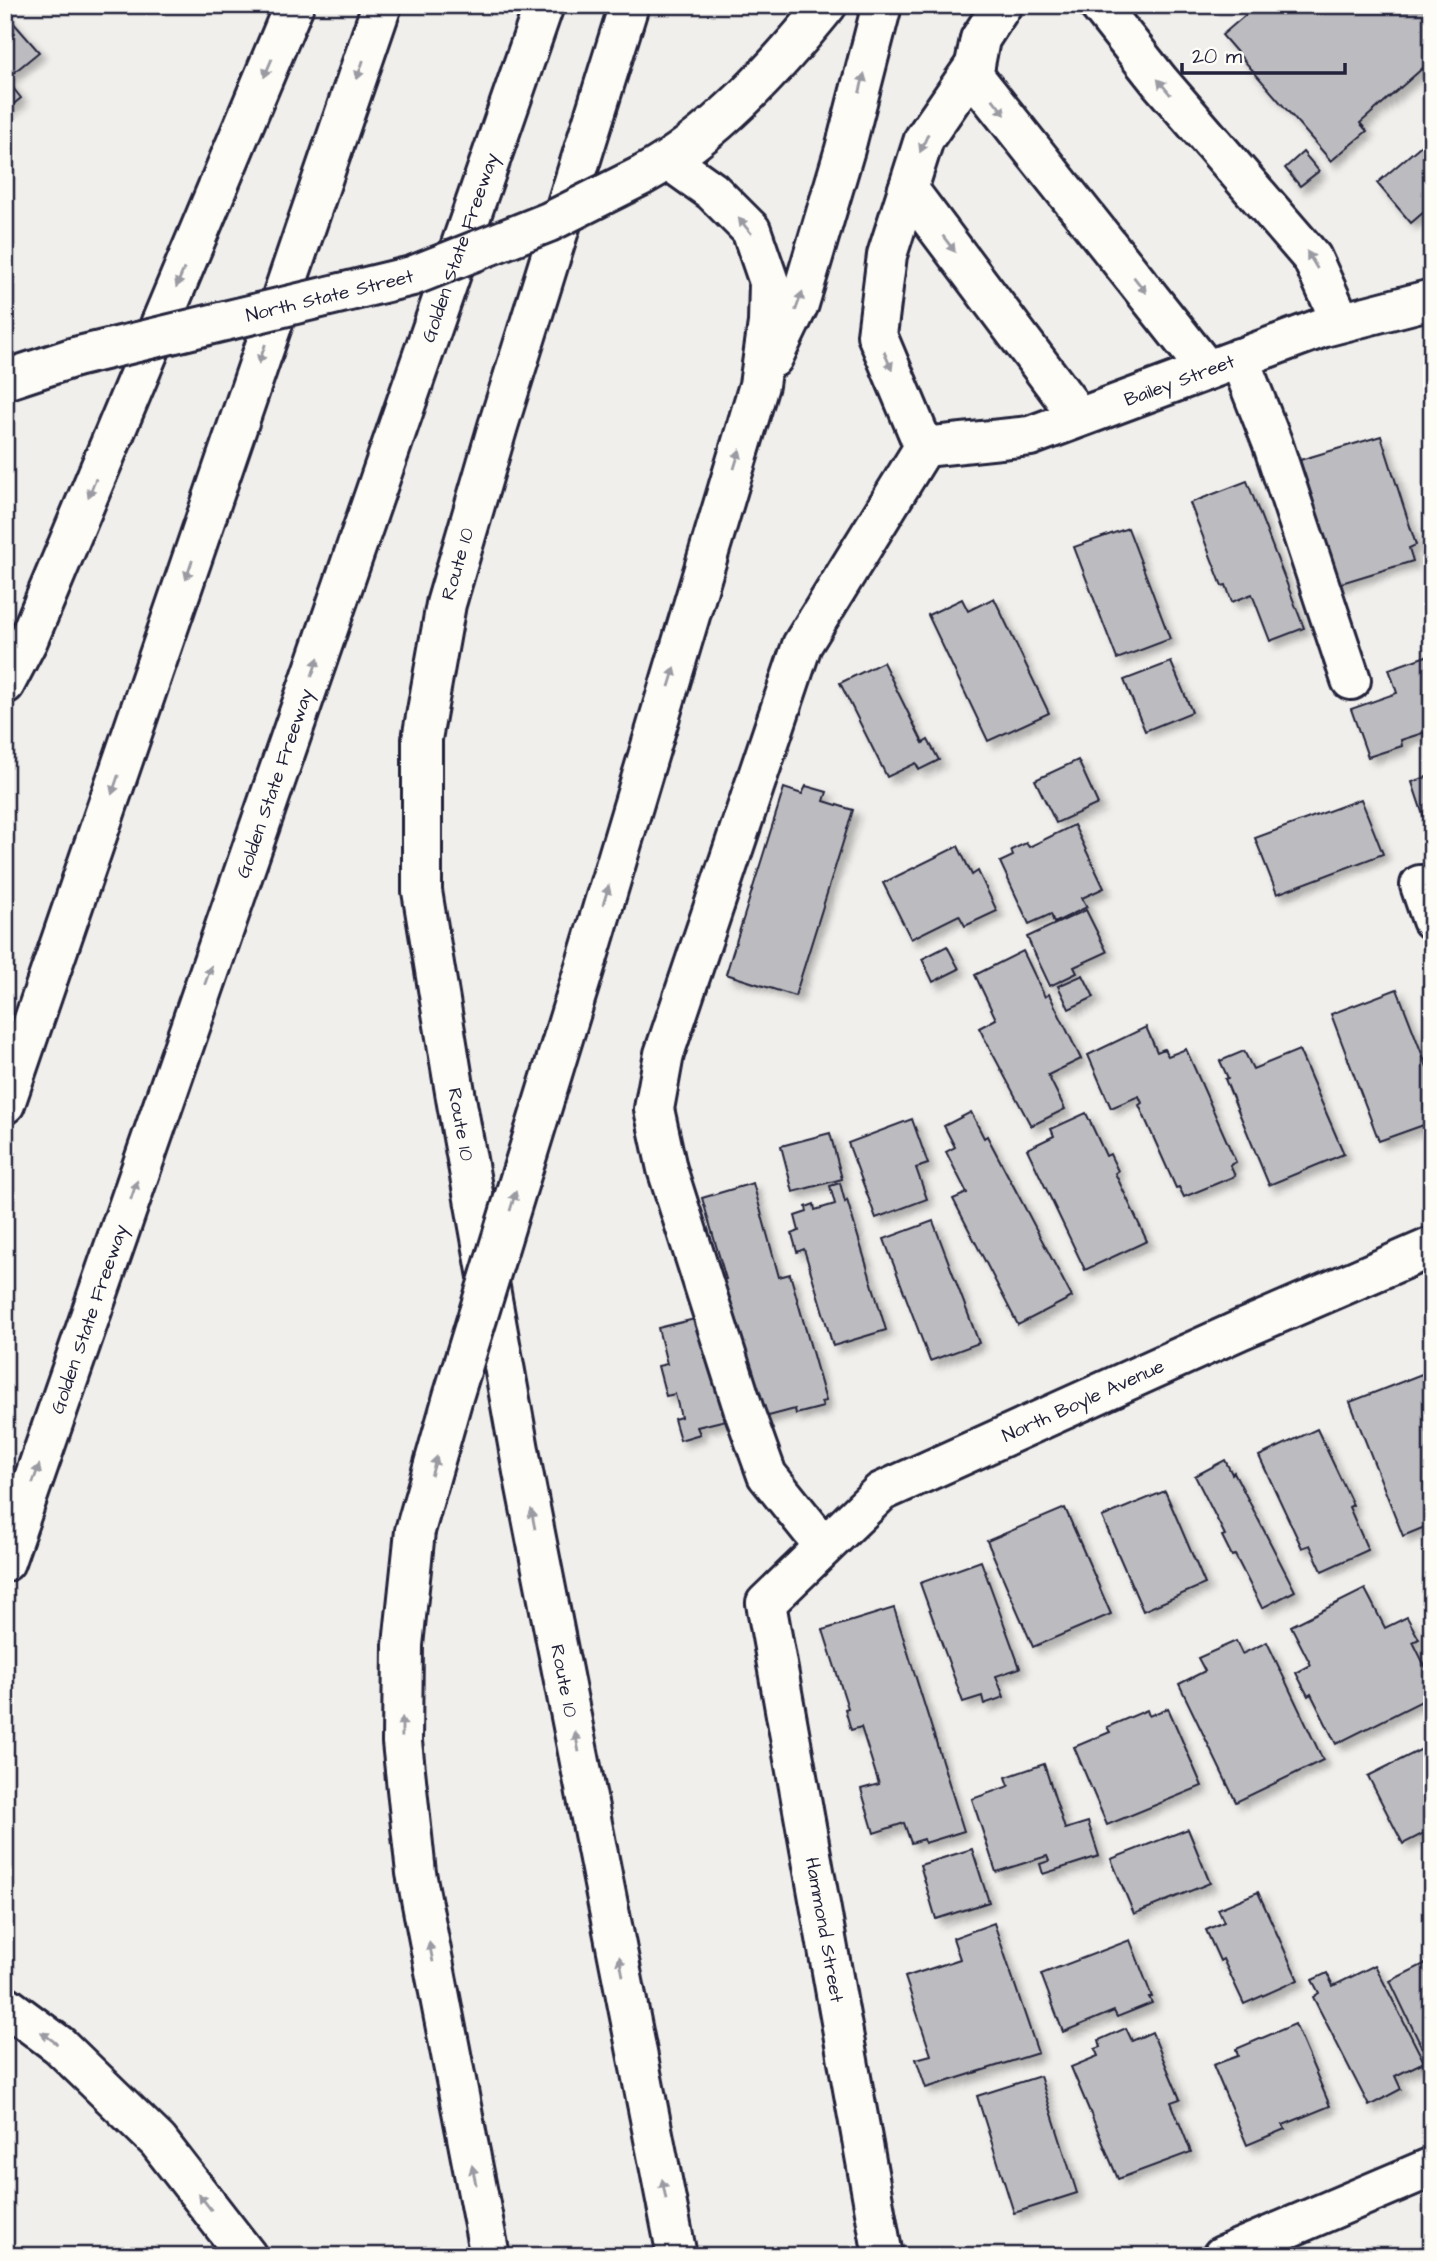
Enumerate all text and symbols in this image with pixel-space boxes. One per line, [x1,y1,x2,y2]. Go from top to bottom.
scale bar [1182,32,1344,76]
text: 20 m [1192,42,1243,71]
one-way arrow [262,58,273,79]
one-way arrow [354,59,365,80]
one-way arrow [857,72,868,94]
one-way arrow [1157,79,1172,97]
one-way arrow [991,97,1006,115]
one-way arrow [918,133,930,153]
street label: Golden State Freeway [415,149,506,346]
one-way arrow [737,217,752,235]
one-way arrow [941,235,955,253]
one-way arrow [1305,251,1318,270]
street label: North State Street [243,263,417,329]
one-way arrow [174,268,186,288]
one-way arrow [1132,276,1147,294]
one-way arrow [794,291,805,312]
one-way arrow [257,344,267,365]
street label: Bailey Street [1120,348,1239,413]
one-way arrow [883,351,894,372]
one-way arrow [733,449,743,470]
one-way arrow [86,478,98,498]
street label: Route 10 [435,525,481,603]
one-way arrow [183,559,194,580]
one-way arrow [310,656,321,677]
one-way arrow [667,666,677,687]
street label: Golden State Freeway [229,684,321,882]
one-way arrow [109,774,120,795]
one-way arrow [602,884,612,905]
one-way arrow [203,964,214,985]
street label: Route 10 [441,1086,481,1163]
one-way arrow [129,1179,140,1200]
one-way arrow [509,1190,519,1211]
street label: Golden State Freeway [44,1220,135,1418]
street label: North Boyle Avenue [998,1352,1168,1449]
one-way arrow [429,1455,439,1476]
one-way arrow [31,1464,42,1485]
one-way arrow [527,1508,538,1530]
street label: Route 10 [544,1642,584,1720]
one-way arrow [396,1715,408,1737]
one-way arrow [571,1731,582,1753]
street label: Hammond Street [798,1855,850,2005]
one-way arrow [425,1941,436,1963]
one-way arrow [615,1954,626,1976]
one-way arrow [40,2031,58,2045]
one-way arrow [468,2164,479,2186]
one-way arrow [659,2178,670,2200]
one-way arrow [199,2193,213,2211]

